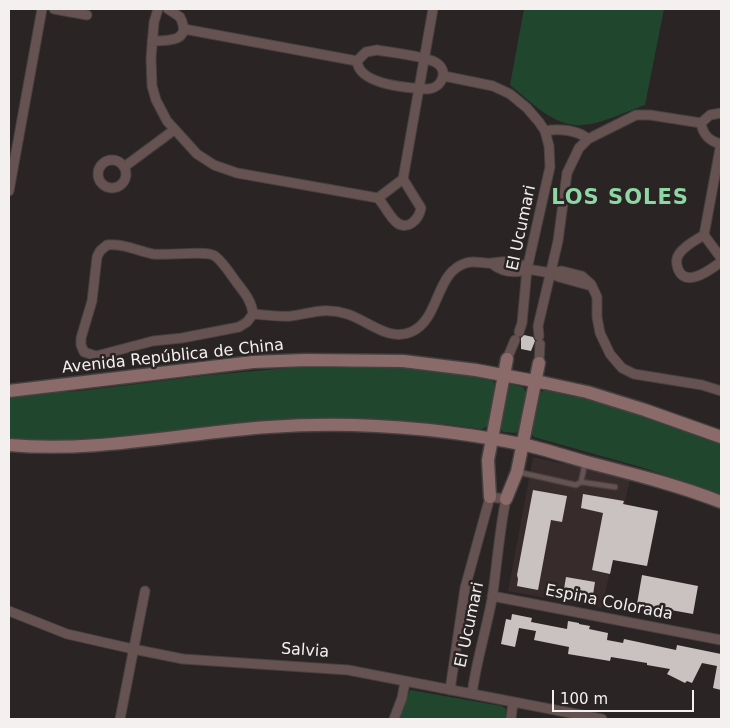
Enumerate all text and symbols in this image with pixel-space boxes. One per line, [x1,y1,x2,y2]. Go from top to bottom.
street label: El Ucumari [504,184,540,272]
district label: LOS SOLES [550,186,690,212]
street label: Avenida República de China [61,336,285,378]
street label: El Ucumari [452,581,488,669]
street label: Espina Colorada [544,581,674,625]
street label: Salvia [280,640,330,662]
scale bar [555,680,698,712]
text: 100 m [560,690,608,708]

